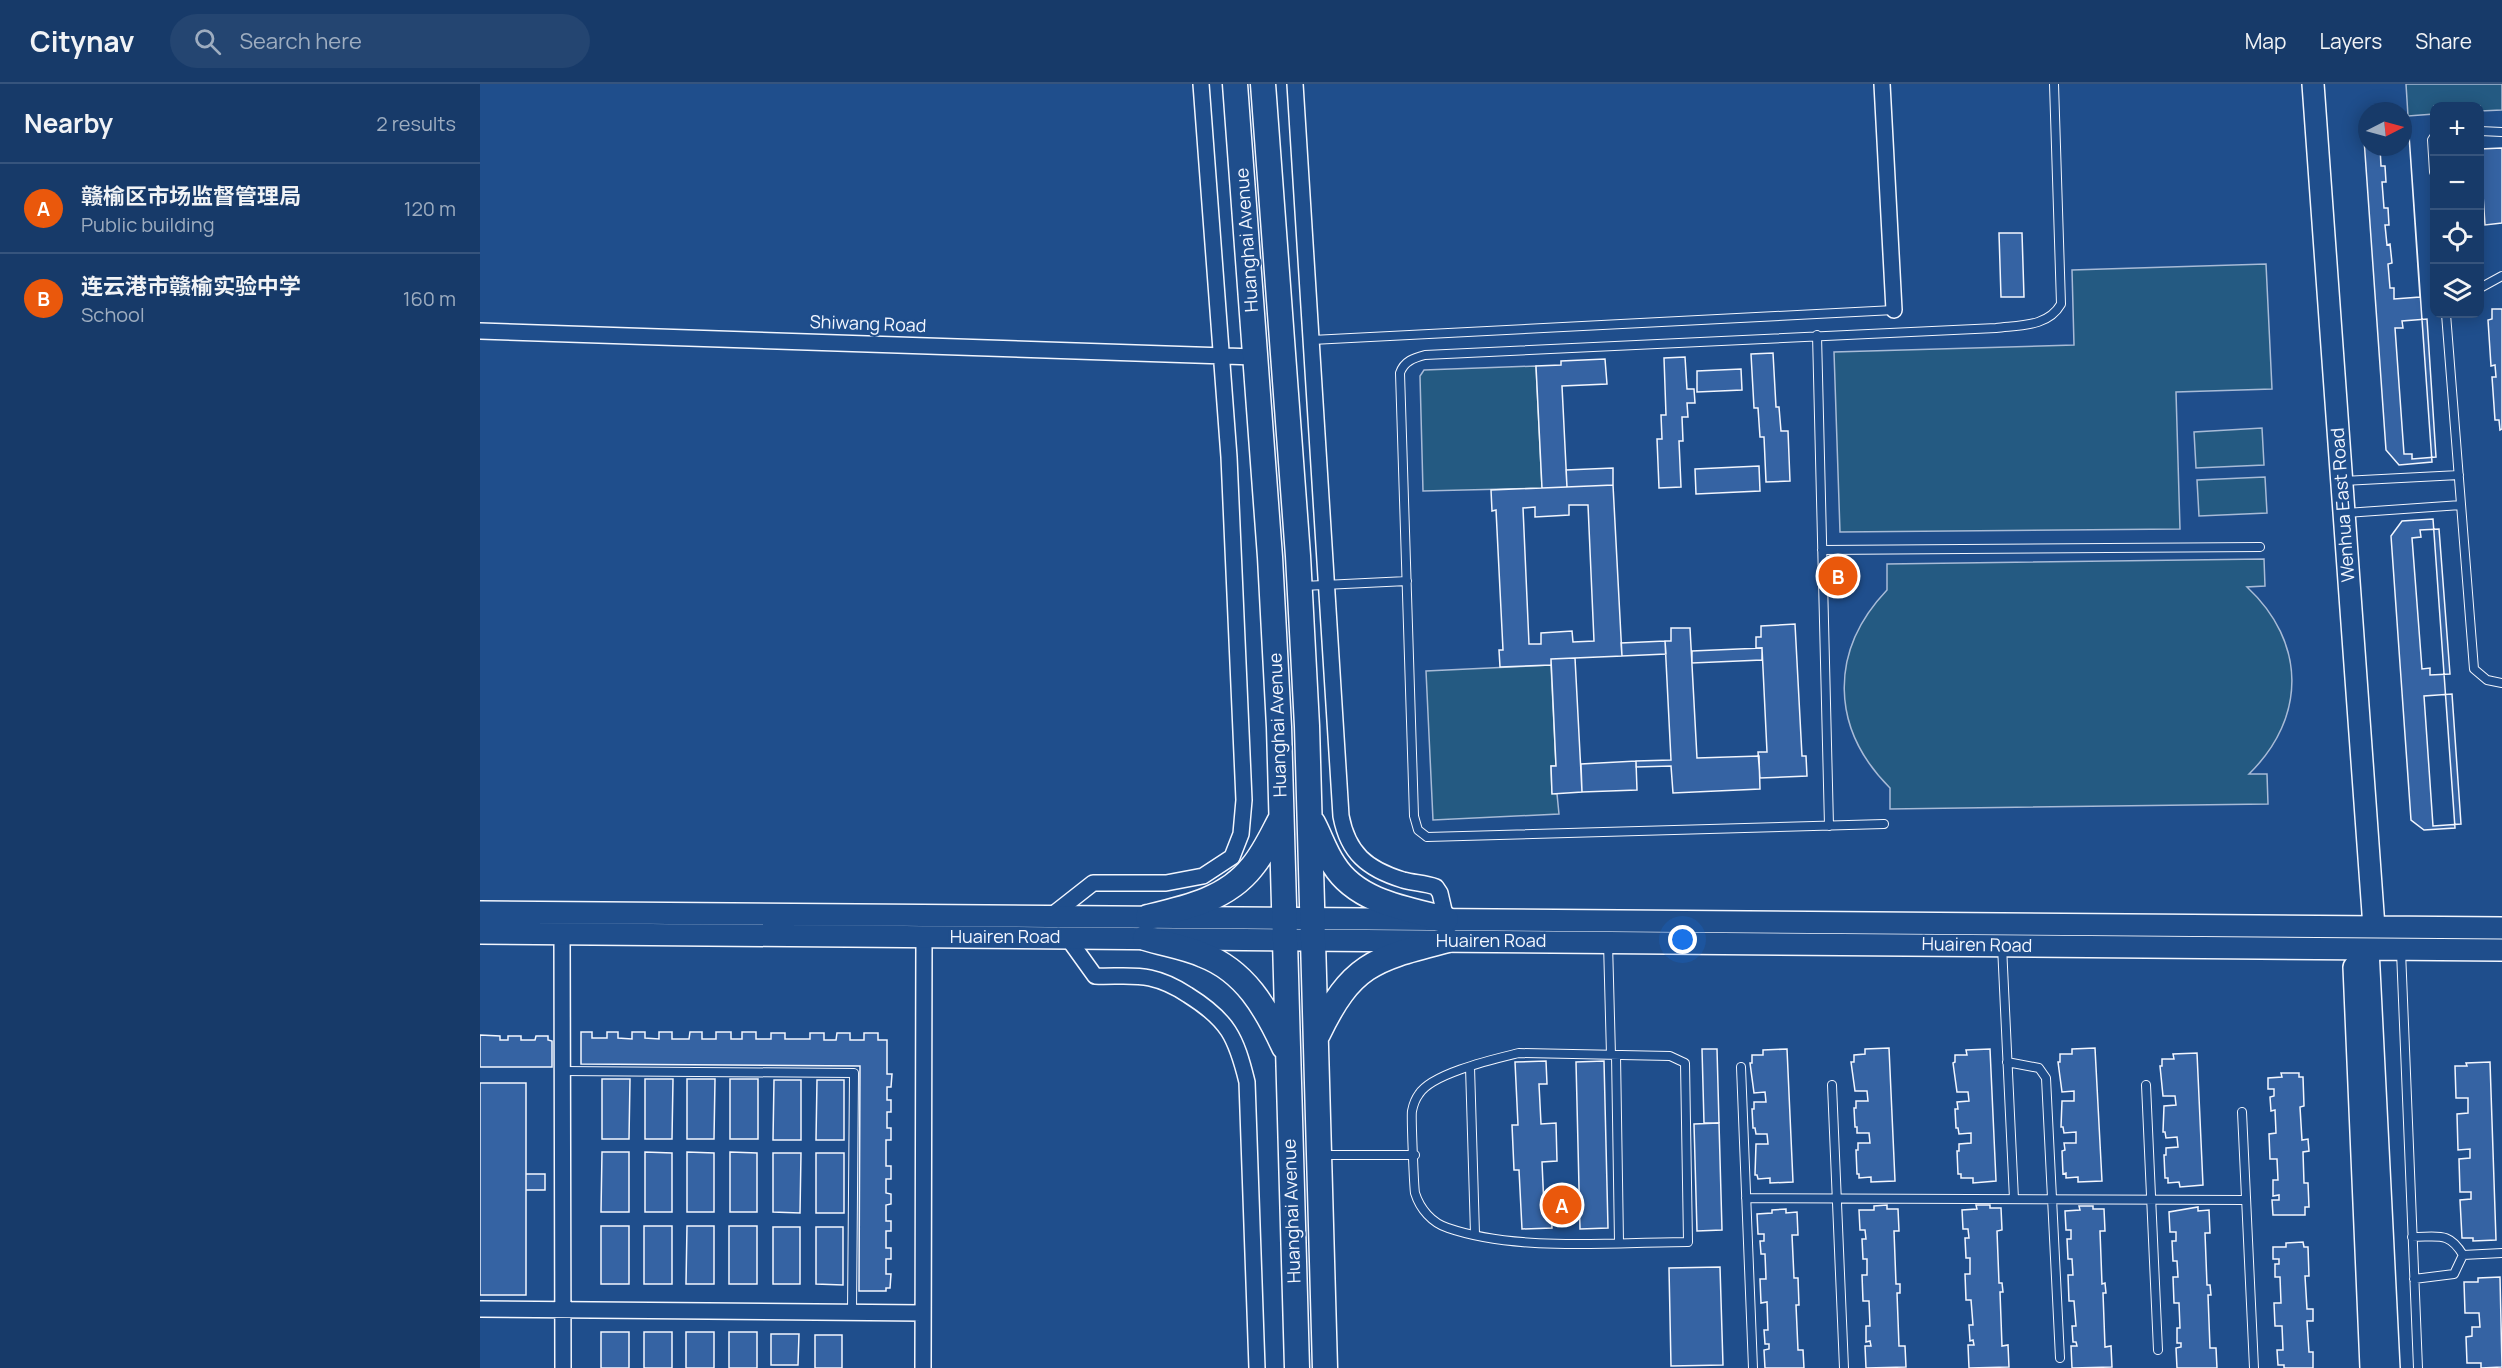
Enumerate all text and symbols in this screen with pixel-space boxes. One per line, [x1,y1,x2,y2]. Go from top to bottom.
search box [170,14,590,68]
text: Citynav [30,22,134,60]
icon: search [191,25,224,58]
text: Search here [239,26,362,56]
text: Map [2245,27,2286,55]
text: Layers [2319,27,2382,55]
text: Share [2415,27,2472,55]
north arrow [2358,102,2412,156]
map controls [2430,102,2484,318]
button: + [2430,102,2484,156]
text: Nearby [24,105,113,141]
text: 2 results [376,110,456,137]
button: − [2430,156,2484,210]
street label: Huanghai Avenue [1229,167,1263,313]
text: 赣榆区市场监督管理局 [81,181,301,211]
text: A [37,195,50,222]
text: 120 m [404,195,456,222]
button: locate [2430,210,2484,264]
text: Public building [81,211,215,238]
button: layers [2430,264,2484,318]
text: 连云港市赣榆实验中学 [81,271,301,301]
text: B [37,285,50,312]
text: 160 m [403,285,456,312]
text: School [81,301,145,328]
street label: Shiwang Road [809,309,927,337]
street label: Wenhua East Road [2325,427,2359,583]
pin: B [1818,554,1858,598]
street label: Huanghai Avenue [1262,652,1292,798]
street label: Huairen Road [950,924,1060,948]
your location [1668,925,1697,954]
street label: Huairen Road [1436,928,1546,952]
street label: Huairen Road [1921,931,2033,957]
street label: Huanghai Avenue [1276,1138,1306,1284]
pin: A [1542,1182,1582,1228]

